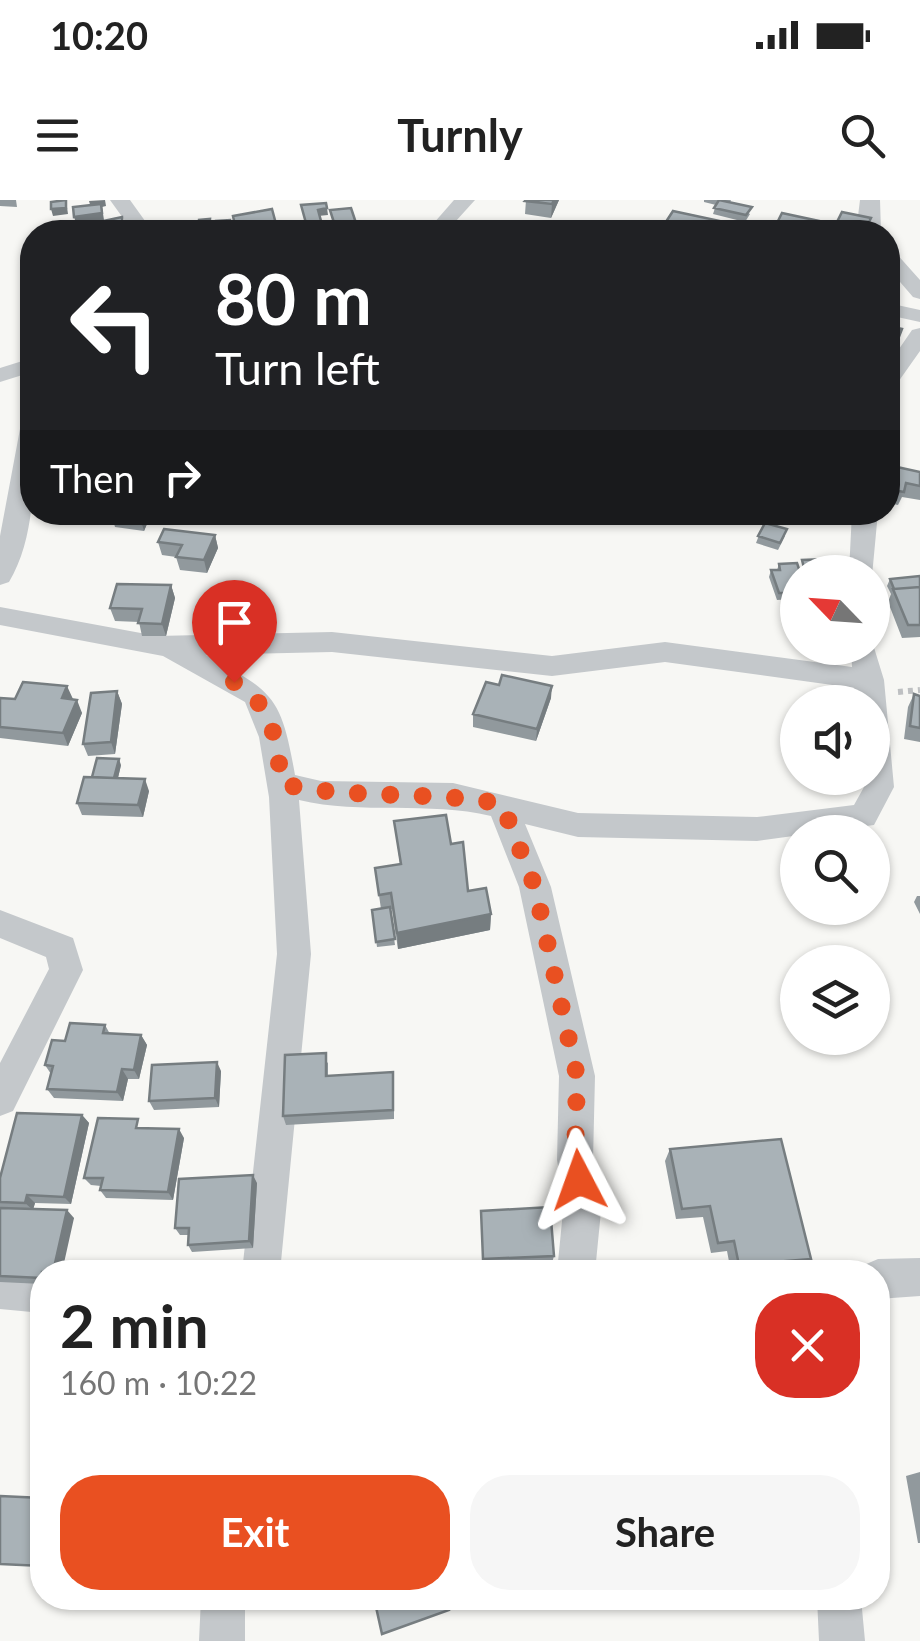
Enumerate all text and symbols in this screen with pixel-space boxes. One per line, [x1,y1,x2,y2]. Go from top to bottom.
text: 10:20 [50,12,148,58]
icon: menu [30,108,85,163]
text: Turnly [397,108,523,162]
icon: search [835,108,890,163]
text: 80 m [215,256,372,340]
icon: left [50,260,180,390]
text: Turn left [215,341,380,395]
icon: right [155,450,210,505]
text: Then [50,455,135,501]
north arrow [780,555,890,665]
map controls [780,555,890,1055]
pin [192,580,277,683]
icon: arrive [207,595,262,650]
button: sound [780,685,890,795]
button: search [780,815,890,925]
button: layers [780,945,890,1055]
position arrow [527,1128,631,1232]
text: 2 min [60,1289,209,1361]
button: close [755,1293,860,1398]
text: 160 m · 10:22 [60,1363,257,1402]
button: Exit [60,1475,450,1590]
button: Share [470,1475,860,1590]

